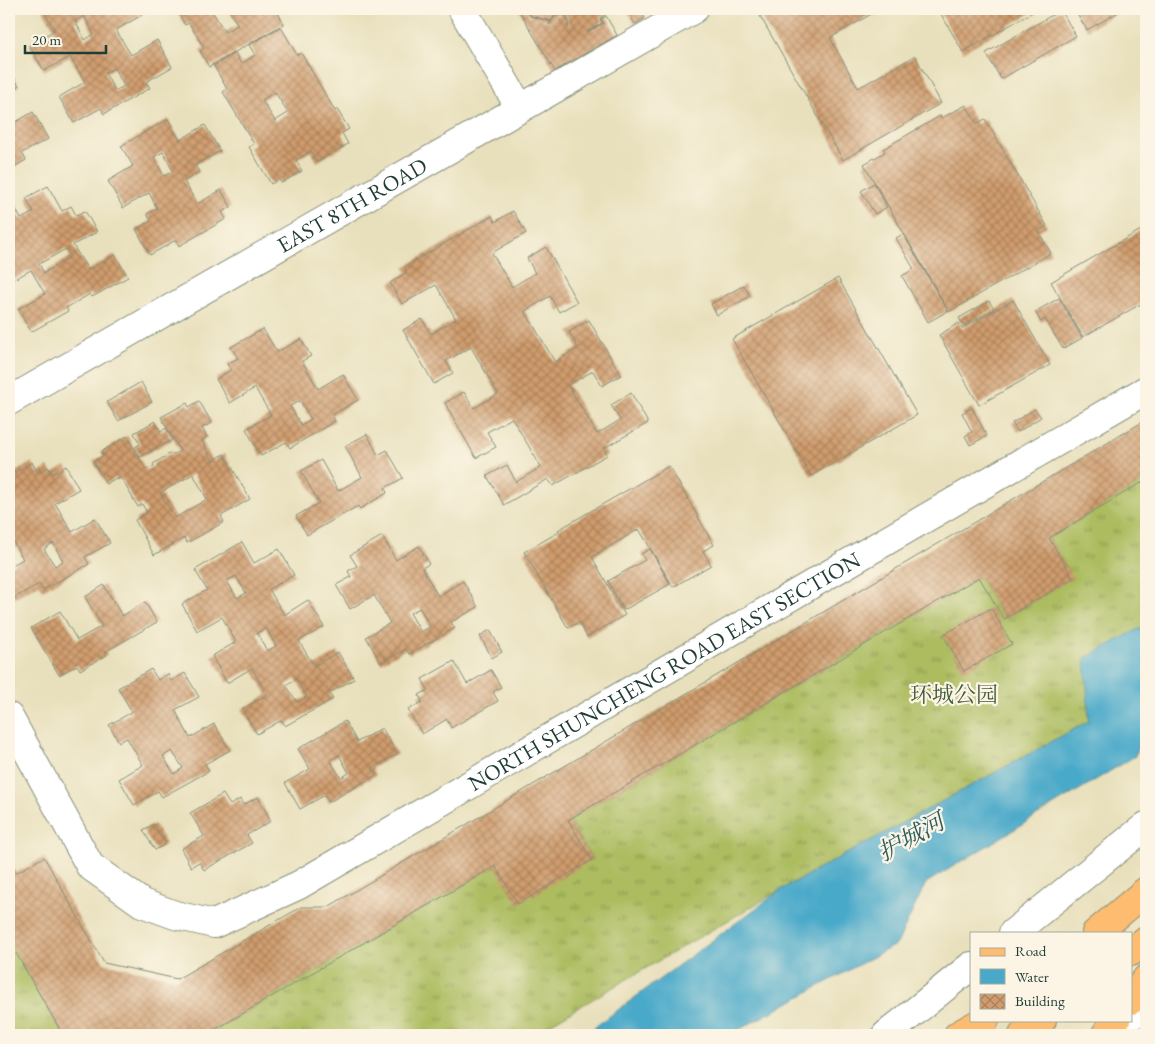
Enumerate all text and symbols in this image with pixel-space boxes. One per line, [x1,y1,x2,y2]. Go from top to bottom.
scale bar [25,22,106,54]
text: 20 m [32,30,61,49]
street label: EAST 8TH ROAD [272,151,432,260]
street label: NORTH SHUNCHENG ROAD EAST SECTION [463,545,866,798]
park label: 环城公园 [910,680,998,709]
water label: 护城河 [872,804,953,868]
legend [970,932,1132,1022]
text: Road [1015,941,1047,960]
text: Water [1015,967,1049,986]
text: Building [1015,991,1065,1010]

